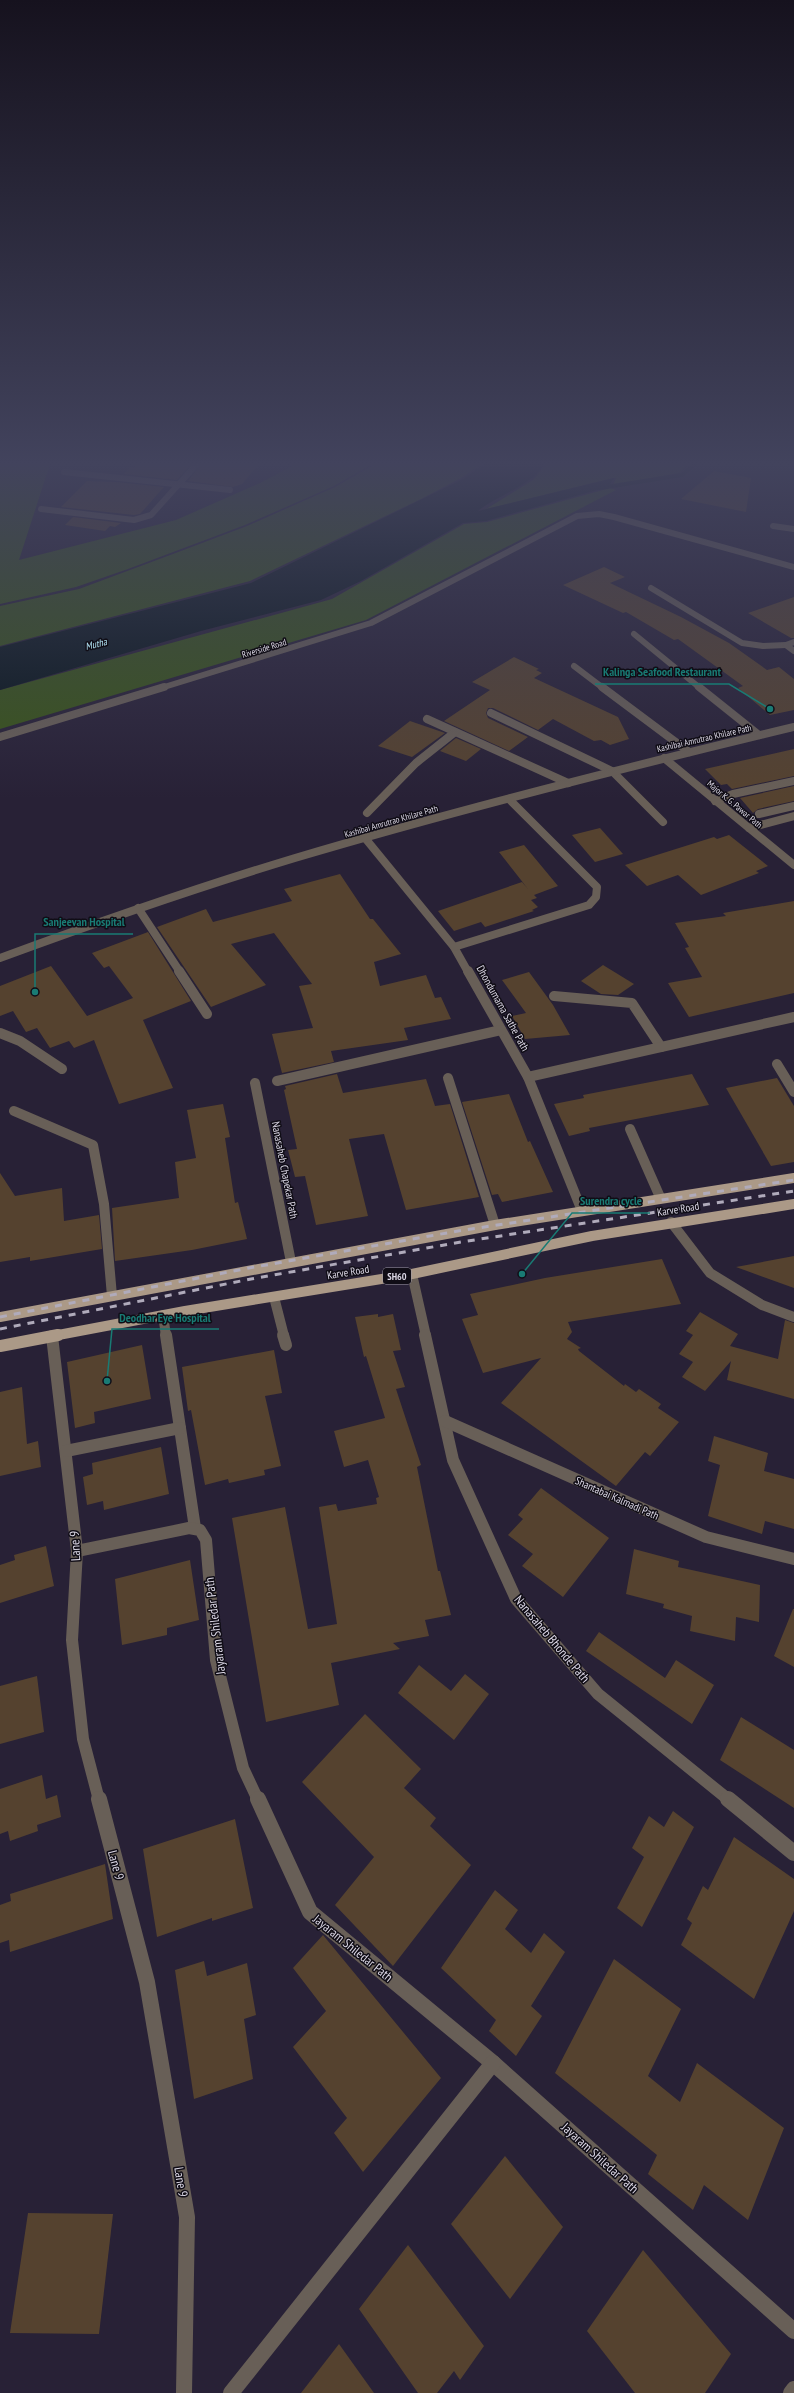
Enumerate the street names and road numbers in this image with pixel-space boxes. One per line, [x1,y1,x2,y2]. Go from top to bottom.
street label: Riverside Road [240,636,288,660]
street label: Kashibai Amrutrao Khilare Path [656,722,752,754]
street label: Major K. G. Pawar Path [704,778,765,831]
street label: Kashibai Amrutrao Khilare Path [343,802,439,840]
street label: Dhondumama Sathe Path [474,963,532,1053]
street label: Nanasaheb Chapekar Path [269,1120,301,1220]
street label: Karve Road [656,1199,700,1219]
street label: Karve Road [326,1262,370,1282]
road number: SH60 [383,1268,411,1284]
street label: Shantabai Kalmadi Path [573,1473,661,1523]
street label: Lane 9 [66,1530,84,1561]
street label: Jayaram Shiledar Path [201,1576,230,1677]
street label: Nanasaheb Bhonde Path [510,1592,594,1686]
street label: Lane 9 [104,1848,128,1882]
street label: Jayaram Shiledar Path [309,1910,397,1986]
street label: Jayaram Shiledar Path [557,2118,642,2197]
street label: Lane 9 [170,2166,192,2198]

